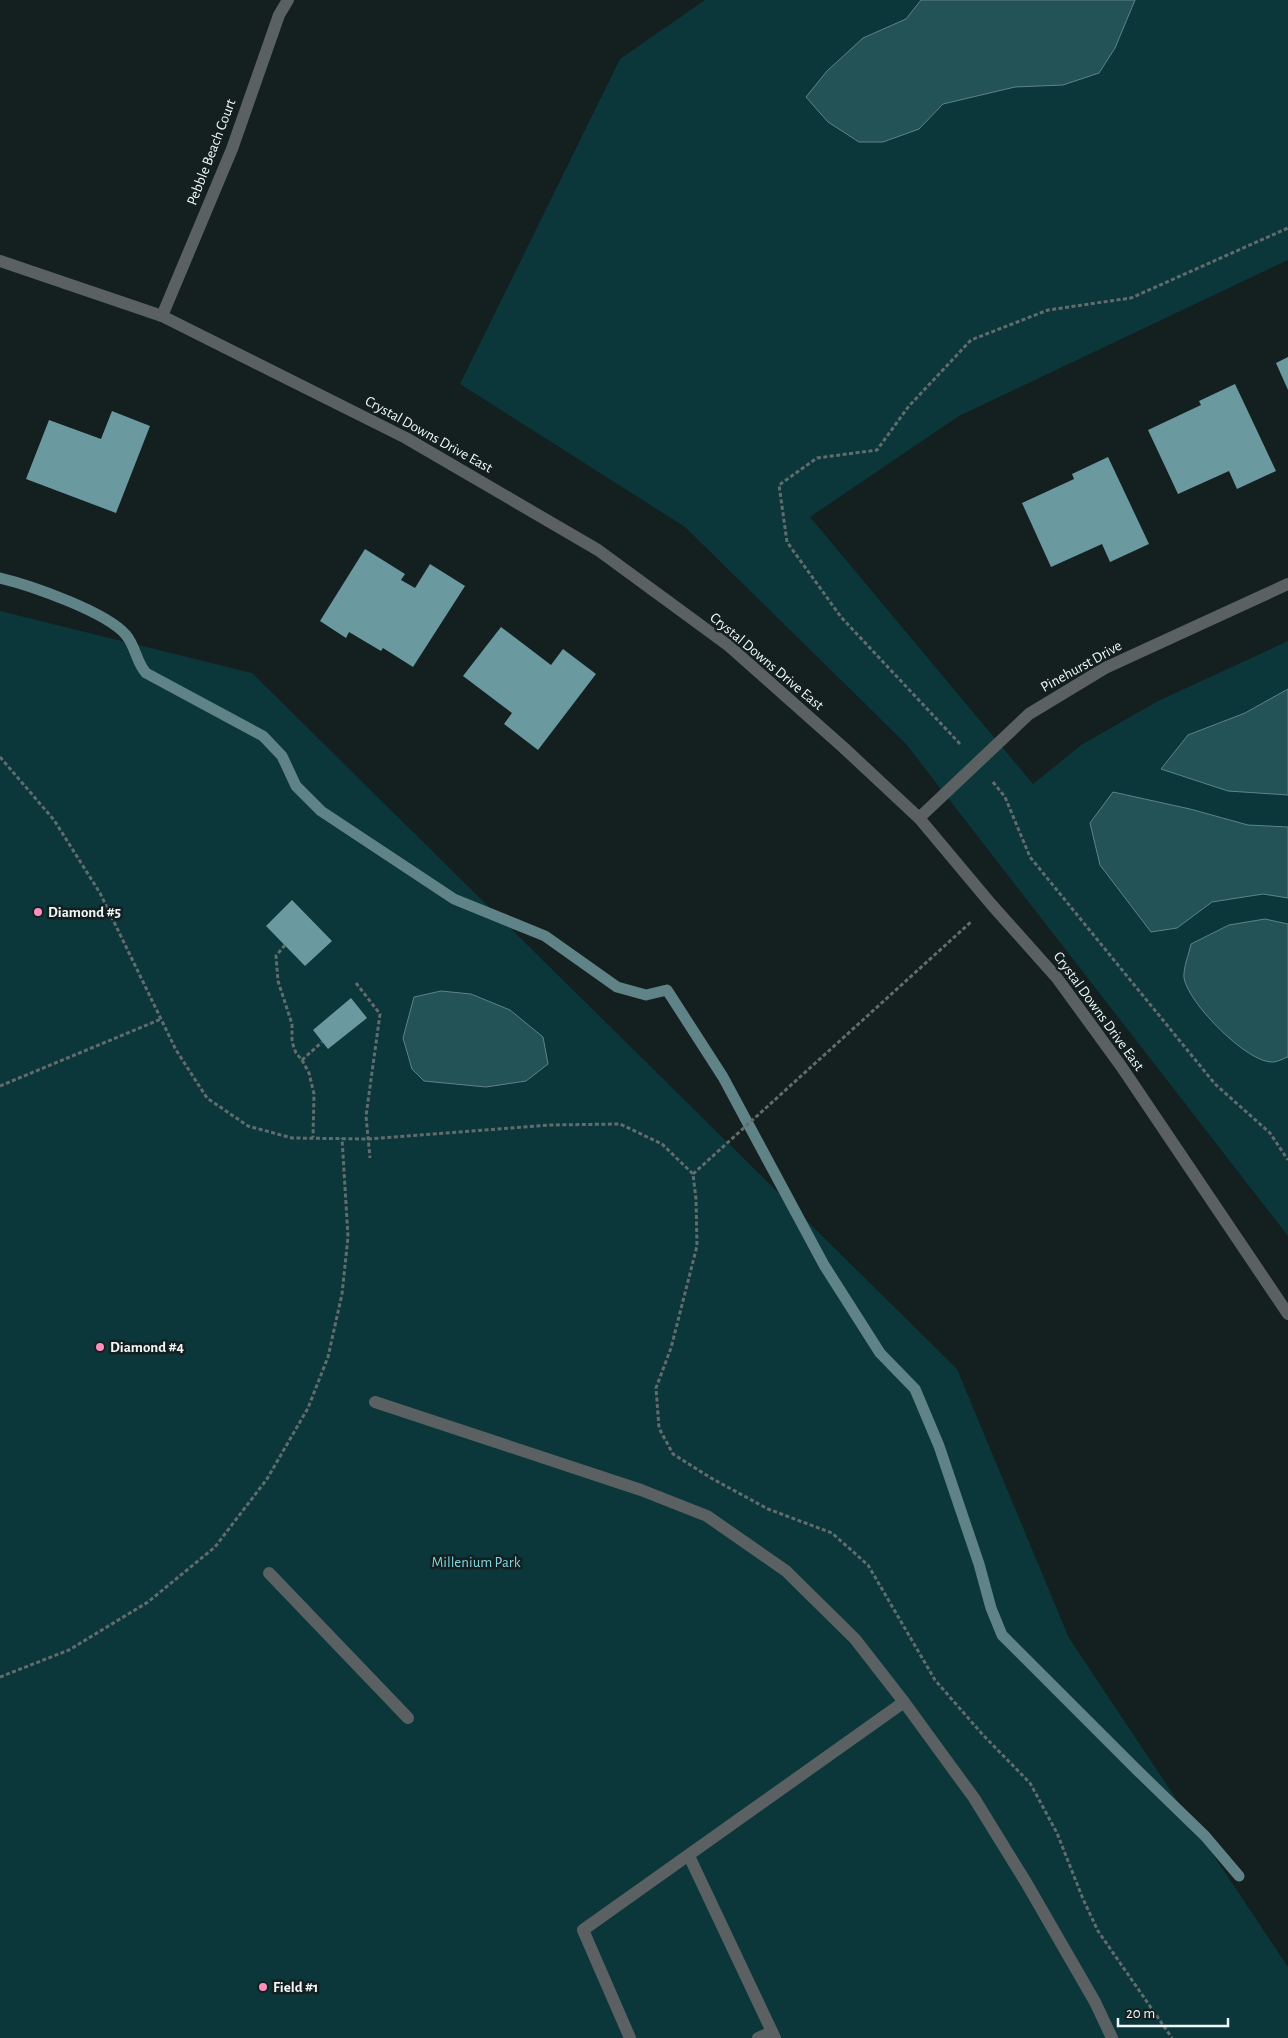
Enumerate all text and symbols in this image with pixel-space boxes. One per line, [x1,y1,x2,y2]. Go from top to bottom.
street label: Pebble Beach Court [184,97,239,207]
street label: Crystal Downs Drive East [363,393,495,476]
street label: Crystal Downs Drive East [707,610,826,713]
street label: Pinehurst Drive [1038,638,1124,695]
place label: Diamond #5 [48,905,121,920]
marker: Diamond #5 [32,906,44,918]
street label: Crystal Downs Drive East [1051,949,1147,1074]
place label: Diamond #4 [110,1340,185,1355]
marker: Diamond #4 [94,1341,106,1353]
park label: Millenium Park [431,1555,521,1570]
place label: Field #1 [273,1980,319,1995]
marker: Field #1 [257,1981,269,1993]
scale bar [1118,1996,1228,2028]
text: 20 m [1126,2006,1155,2021]

